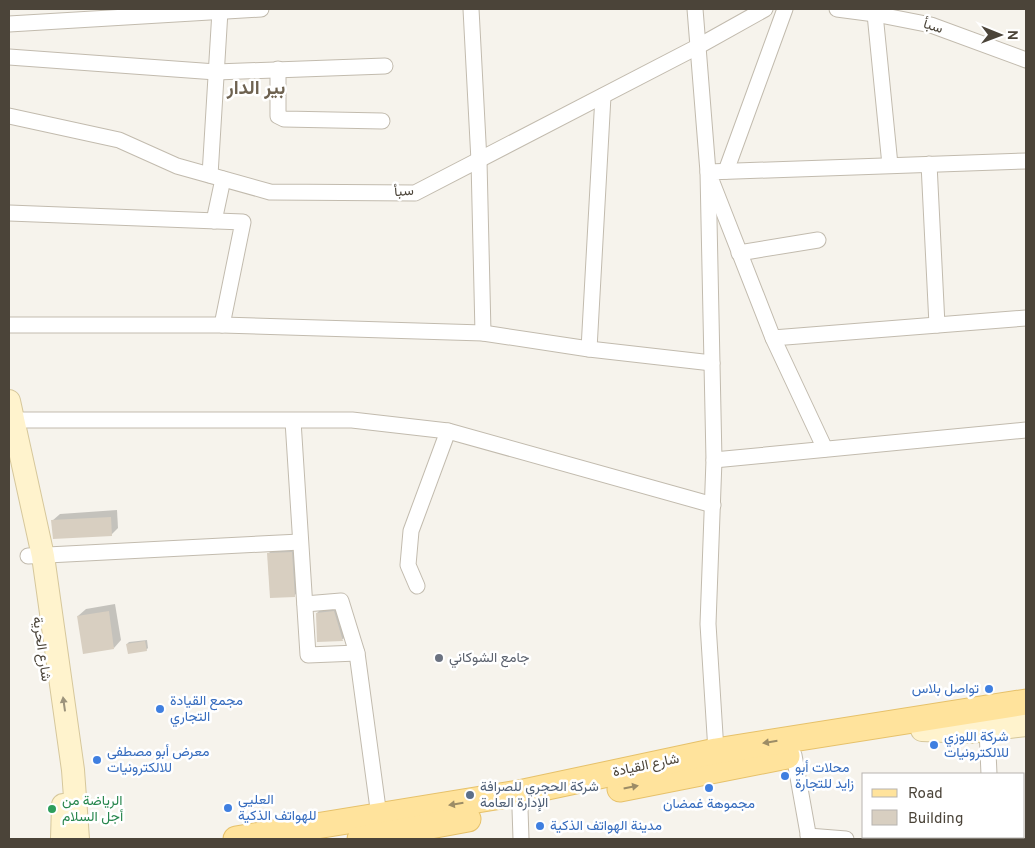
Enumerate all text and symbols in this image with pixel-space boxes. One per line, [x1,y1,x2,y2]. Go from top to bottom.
north arrow [975,10,1025,60]
street label: سبأ [921,16,945,38]
text: N [1003,30,1020,40]
district label: بير الدار [226,77,285,101]
street label: سبأ [394,183,414,201]
street label: شارع الحرية [27,615,54,683]
place label: جامع الشوكاني [449,650,530,669]
marker: جامع الشوكاني [433,652,445,664]
place label: تواصل بلاس [912,681,979,698]
marker: تواصل بلاس [983,683,995,695]
place label: مجمع القيادة التجاري [170,693,243,728]
one-way arrow [60,695,68,711]
marker: مجمع القيادة التجاري [154,703,166,715]
place label: شركة اللوزي للالكترونيات [944,729,1009,762]
one-way arrow [762,739,778,747]
marker: شركة اللوزي للالكترونيات [928,739,940,751]
place label: معرض أبو مصطفى للالكترونيات [107,744,209,777]
street label: شارع القيادة [611,751,681,782]
marker: معرض أبو مصطفى للالكترونيات [91,754,103,766]
place label: محلات أبو زايد للتجارة [795,760,854,793]
marker: محلات أبو زايد للتجارة [779,770,791,782]
legend [862,773,1025,838]
place label: شركة الحجري للصرافة الإدارة العامة [480,779,599,812]
one-way arrow [623,782,639,790]
marker: مجموهة غمضان [703,782,715,794]
text: Road [908,785,943,804]
marker: شركة الحجري للصرافة الإدارة العامة [464,789,476,801]
place label: العليي للهواتف الذكية [238,792,317,825]
place label: الرياضة من أجل السلام [62,793,123,826]
place label: مجموهة غمضان [663,796,755,813]
one-way arrow [448,800,464,808]
marker: العليي للهواتف الذكية [222,802,234,814]
marker: الرياضة من أجل السلام [46,803,58,815]
text: Building [908,810,963,829]
place label: مدينة الهواتف الذكية [550,818,662,835]
marker: مدينة الهواتف الذكية [534,820,546,832]

